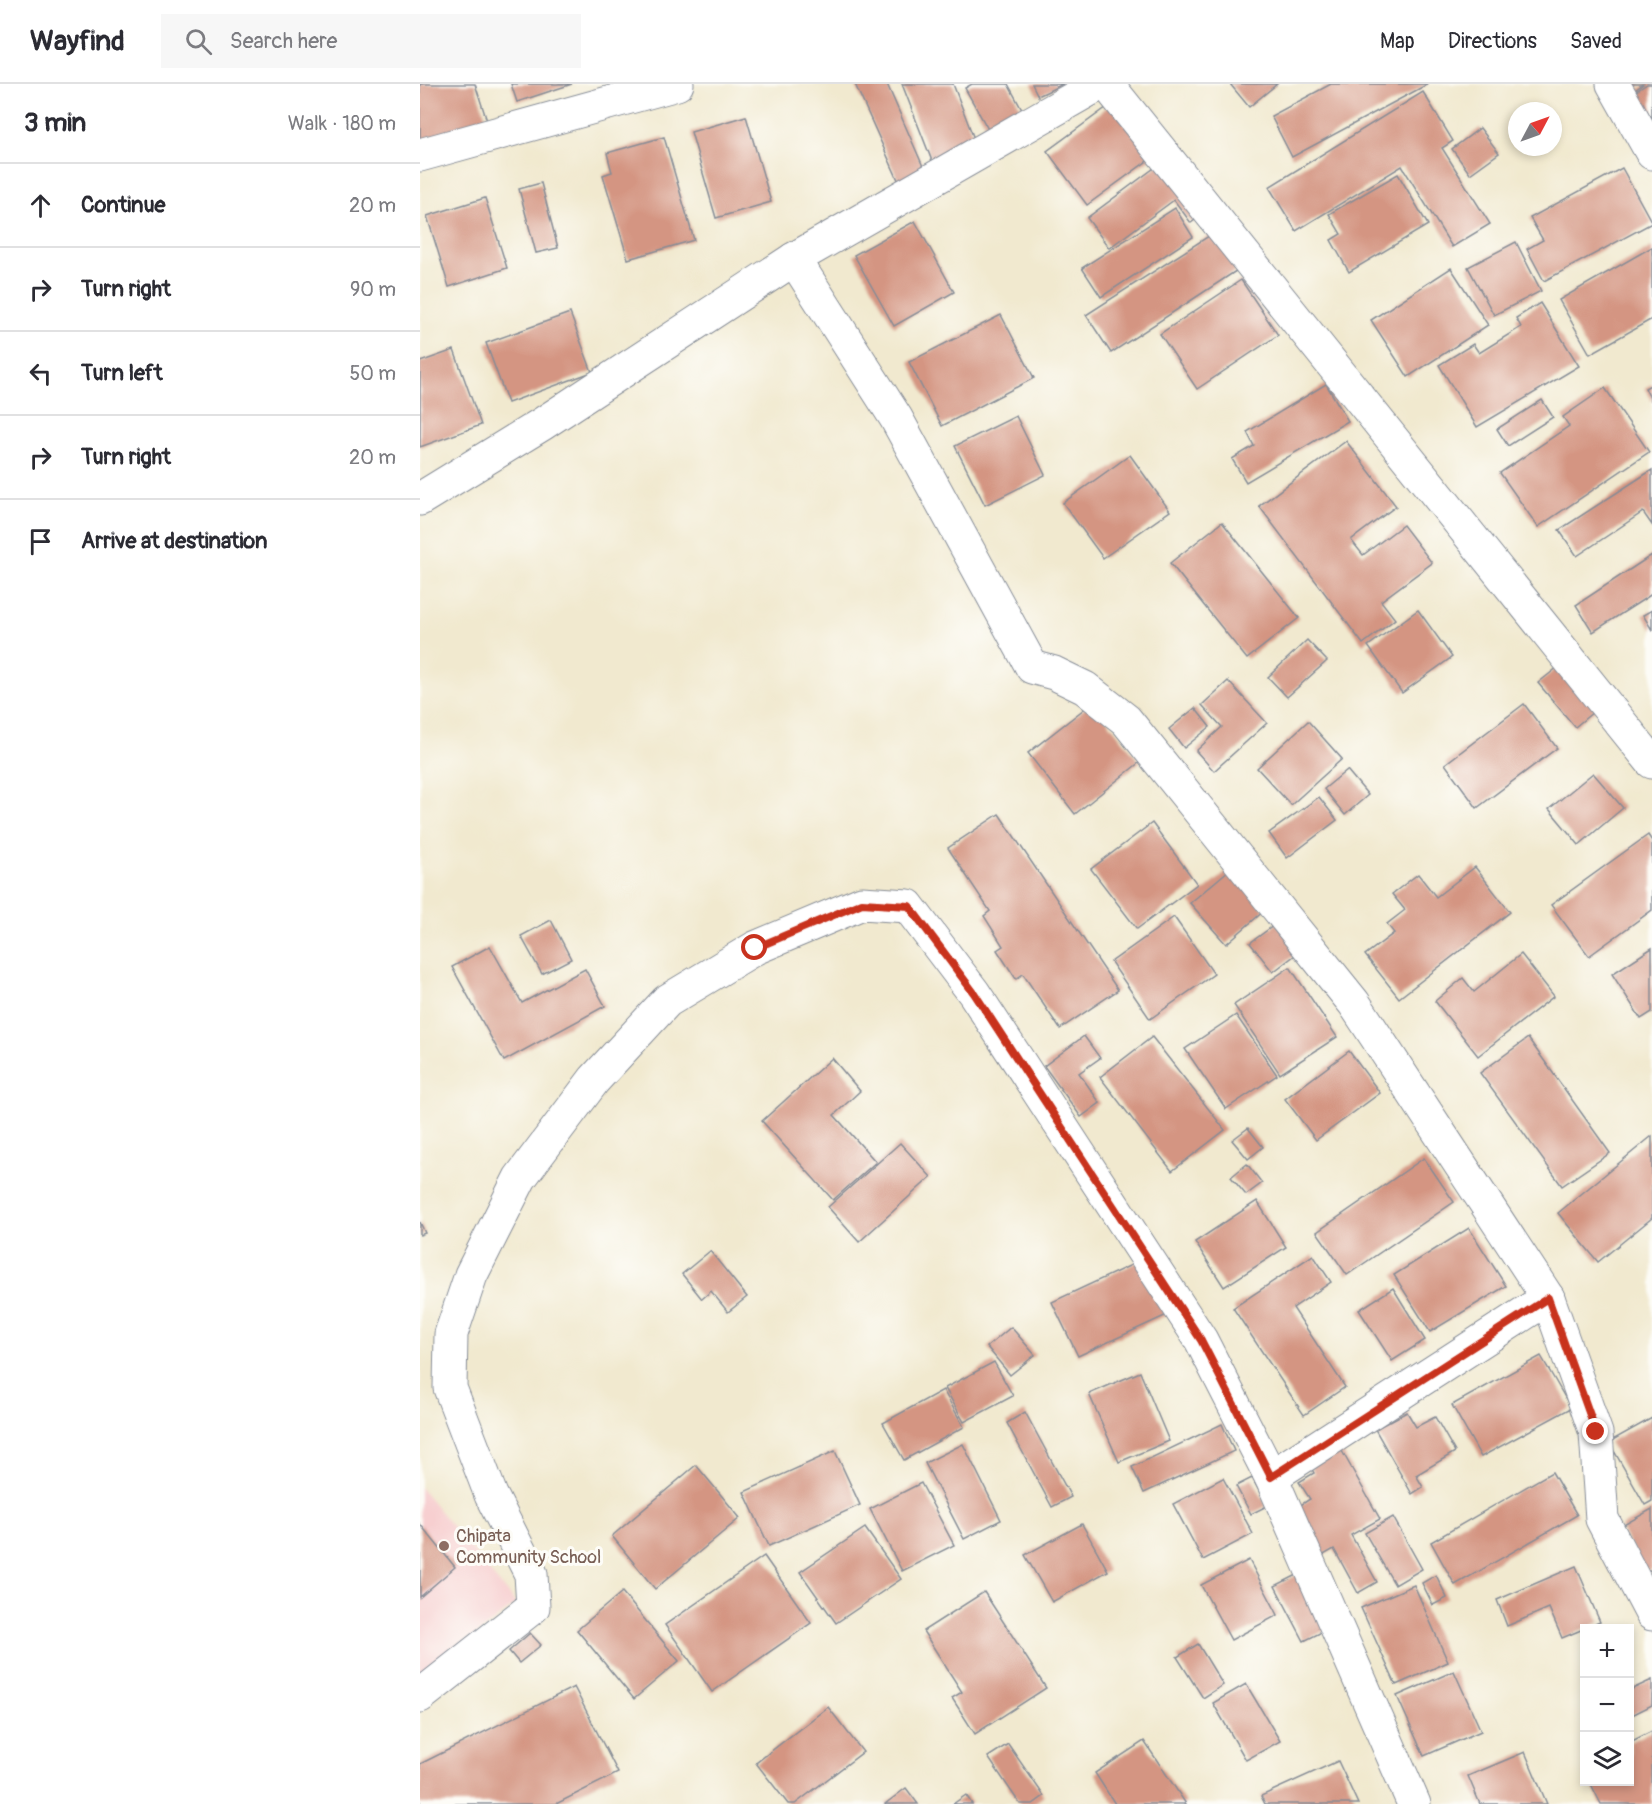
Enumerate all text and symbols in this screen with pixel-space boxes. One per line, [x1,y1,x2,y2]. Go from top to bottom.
search box [161,14,581,68]
text: Wayfind [30,24,125,59]
icon: search [182,25,215,58]
text: Search here [230,27,337,55]
text: Map [1380,28,1415,55]
text: Directions [1448,28,1537,55]
text: Saved [1570,28,1622,55]
north arrow [1508,102,1562,156]
text: 3 min [24,107,86,139]
text: Walk · 180 m [288,111,396,136]
icon: ahead [24,189,57,222]
text: Continue [81,191,165,219]
text: 20 m [349,193,396,218]
icon: right [24,273,57,306]
text: Turn right [81,275,171,303]
text: 90 m [350,277,396,302]
icon: left [24,357,57,390]
text: Turn left [81,359,163,387]
text: 50 m [349,361,396,386]
icon: right [24,441,57,474]
text: Turn right [81,443,171,471]
text: 20 m [349,445,396,470]
icon: arrive [24,525,57,558]
text: Arrive at destination [81,527,267,555]
route start [741,934,767,960]
route end [1582,1418,1608,1444]
place label: Chipata Community School [456,1525,601,1569]
marker: Chipata Community School [437,1539,451,1553]
map controls [1580,1624,1634,1786]
button: + [1580,1624,1634,1678]
button: − [1580,1678,1634,1732]
button: layers [1580,1732,1634,1786]

